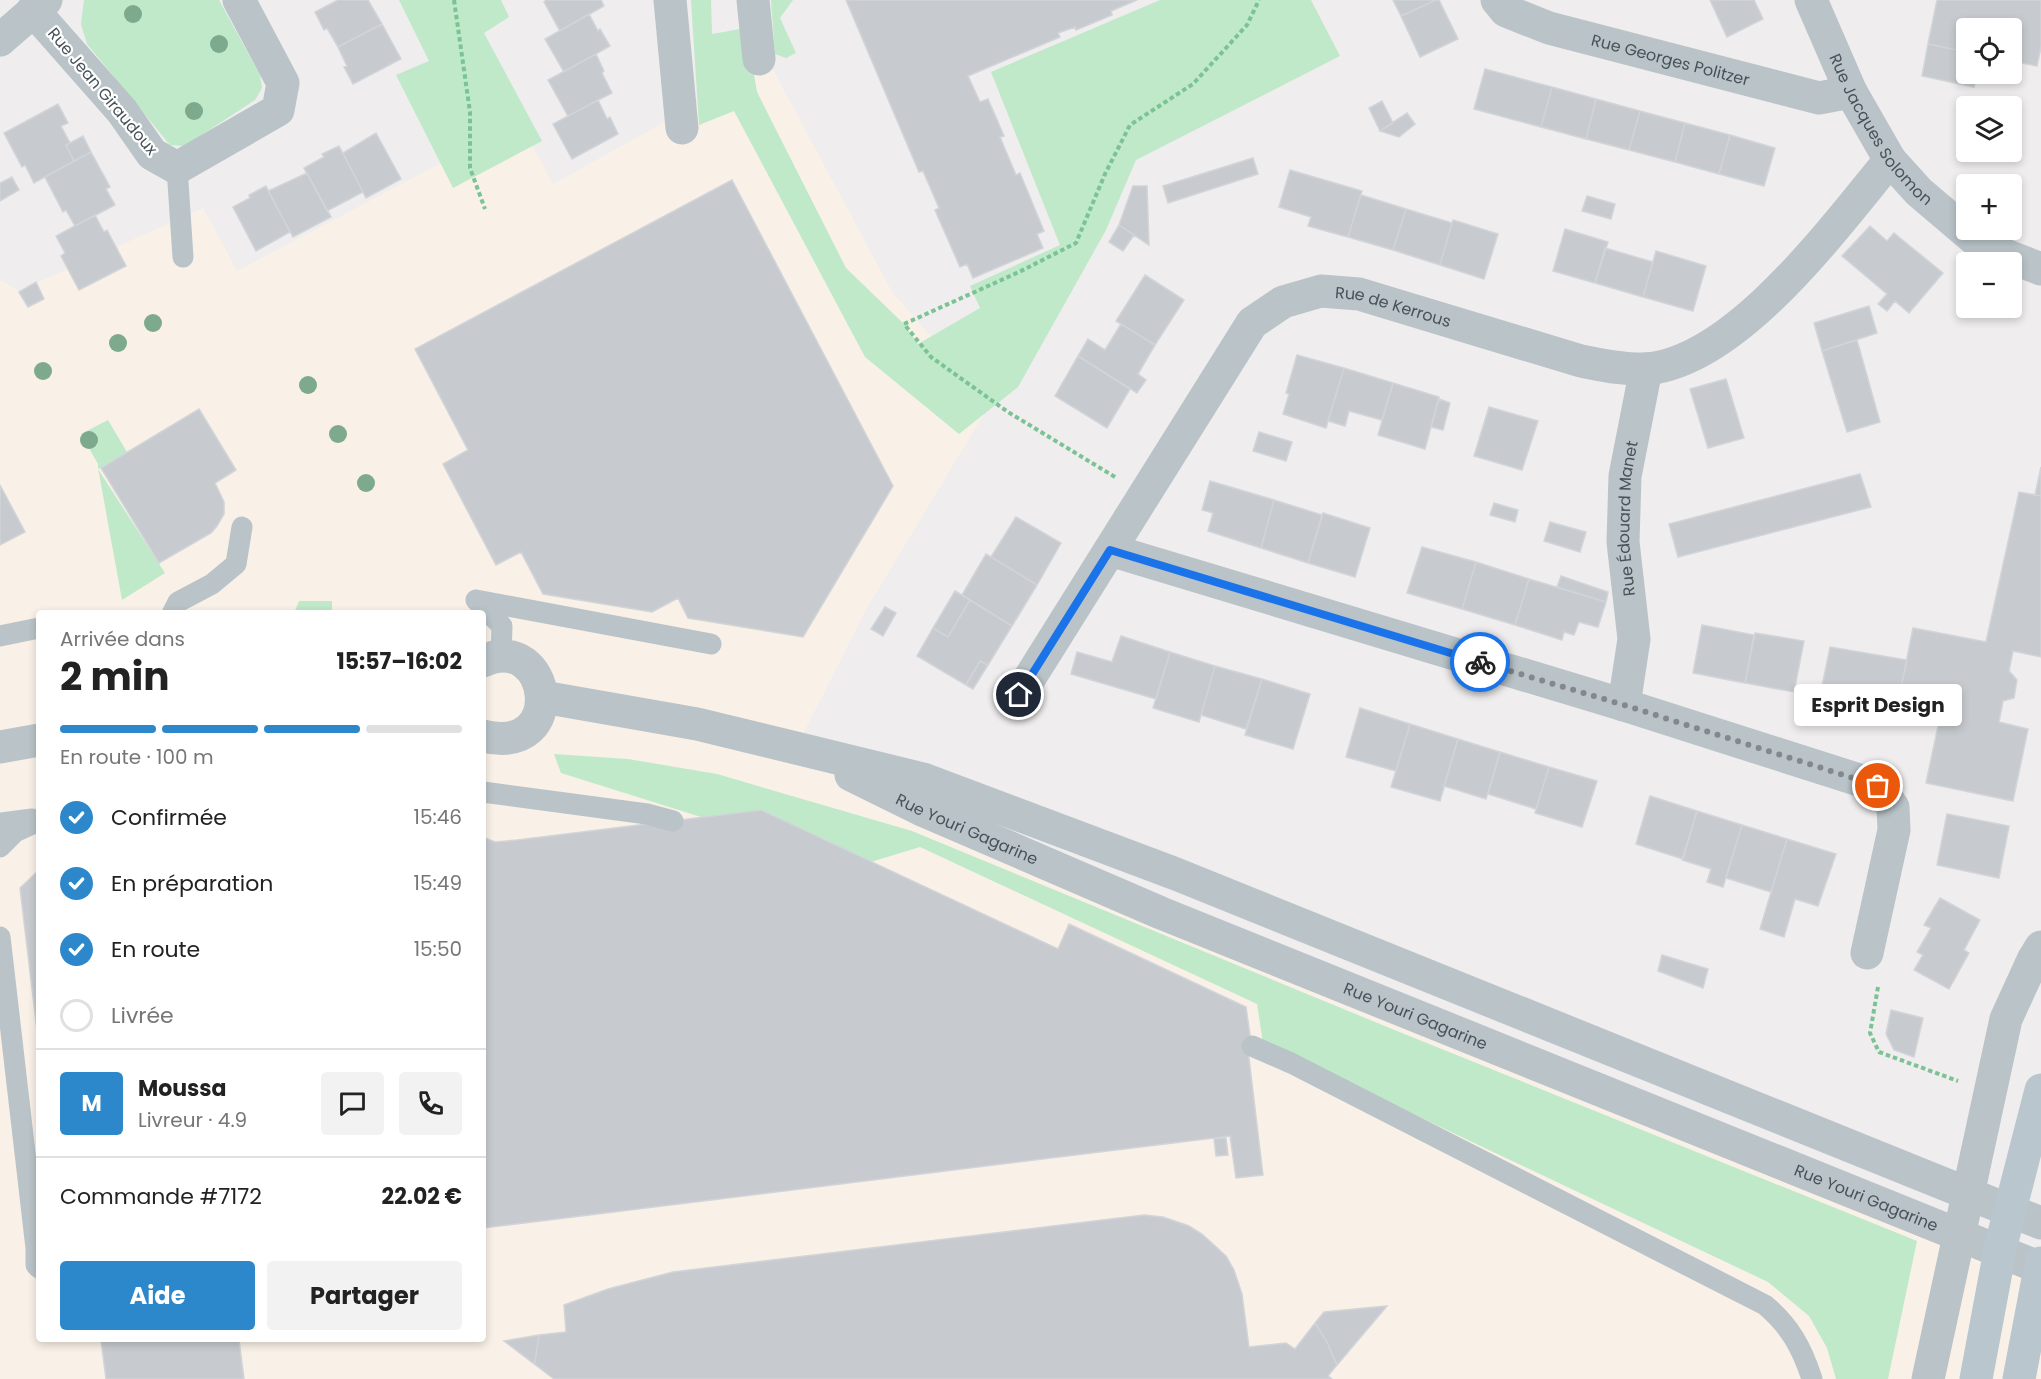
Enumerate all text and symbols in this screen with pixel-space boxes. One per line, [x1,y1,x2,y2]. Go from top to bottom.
map controls [1956,18,2022,318]
button: locate [1956,18,2022,84]
street label: Rue Jean Giraudoux [42,23,163,160]
street label: Rue Georges Politzer [1589,28,1752,92]
street label: Rue Jacques Solomon [1824,50,1938,211]
button: layers [1956,96,2022,162]
button: + [1956,174,2022,240]
button: − [1956,252,2022,318]
street label: Rue de Kerrous [1334,281,1454,333]
street label: Rue Édouard Manet [1612,439,1644,597]
text: Arrivée dans [60,625,185,653]
courier [1450,632,1510,692]
text: 15:57–16:02 [336,646,462,677]
icon: bike [1464,646,1497,679]
text: 2 min [60,649,170,704]
pin [993,669,1044,720]
icon: home [1002,678,1035,711]
callout: Esprit Design [1794,684,1962,726]
text: Esprit Design [1811,691,1945,719]
text: En route · 100 m [60,743,214,771]
pin [1852,760,1903,811]
icon: bag [1861,769,1894,802]
street label: Rue Youri Gagarine [892,788,1042,871]
icon: check [60,801,93,834]
text: Confirmée [111,802,227,833]
text: 15:46 [414,803,462,831]
icon: check [60,867,93,900]
text: En préparation [111,868,273,899]
text: 15:49 [414,869,462,897]
icon: check [60,933,93,966]
text: En route [111,934,200,965]
text: 15:50 [414,935,462,963]
street label: Rue Youri Gagarine [1340,977,1491,1056]
text: Livrée [111,1000,174,1031]
button: chat [321,1072,384,1135]
button: phone [399,1072,462,1135]
text: Moussa [138,1073,227,1104]
text: M [81,1088,102,1119]
text: Livreur · 4.9 [138,1106,247,1134]
street label: Rue Youri Gagarine [1791,1159,1942,1237]
text: Commande #7172 [60,1181,262,1212]
text: 22.02 € [382,1181,462,1212]
button: Aide [60,1261,255,1330]
button: Partager [267,1261,462,1330]

